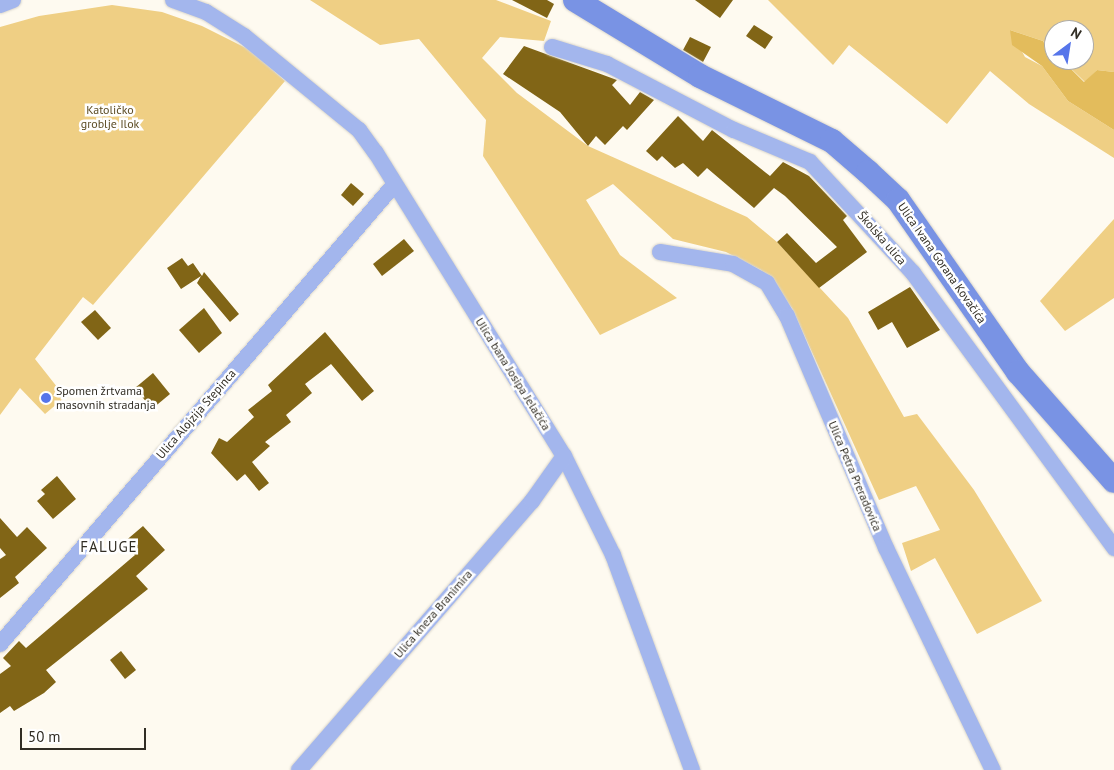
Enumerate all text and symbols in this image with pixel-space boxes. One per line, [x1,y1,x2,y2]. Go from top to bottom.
north arrow [1044,20,1094,70]
text: N [1068,23,1085,43]
park label: Katoličko groblje Ilok [81,103,139,131]
street label: Ulica Ivana Gorana Kovačića [895,200,989,326]
street label: Školska ulica [855,208,909,268]
street label: Ulica bana Josipa Jelačića [472,315,554,433]
street label: Ulica Alojzija Stepinca [153,366,239,462]
place label: Spomen žrtvama masovnih stradanja [56,384,156,412]
marker: Spomen žrtvama masovnih stradanja [40,392,52,404]
street label: Ulica Petra Preradovića [825,419,885,533]
district label: FALUGE [80,538,138,556]
street label: Ulica kneza Branimira [391,567,475,661]
scale bar [22,718,149,750]
text: 50 m [28,727,61,746]

